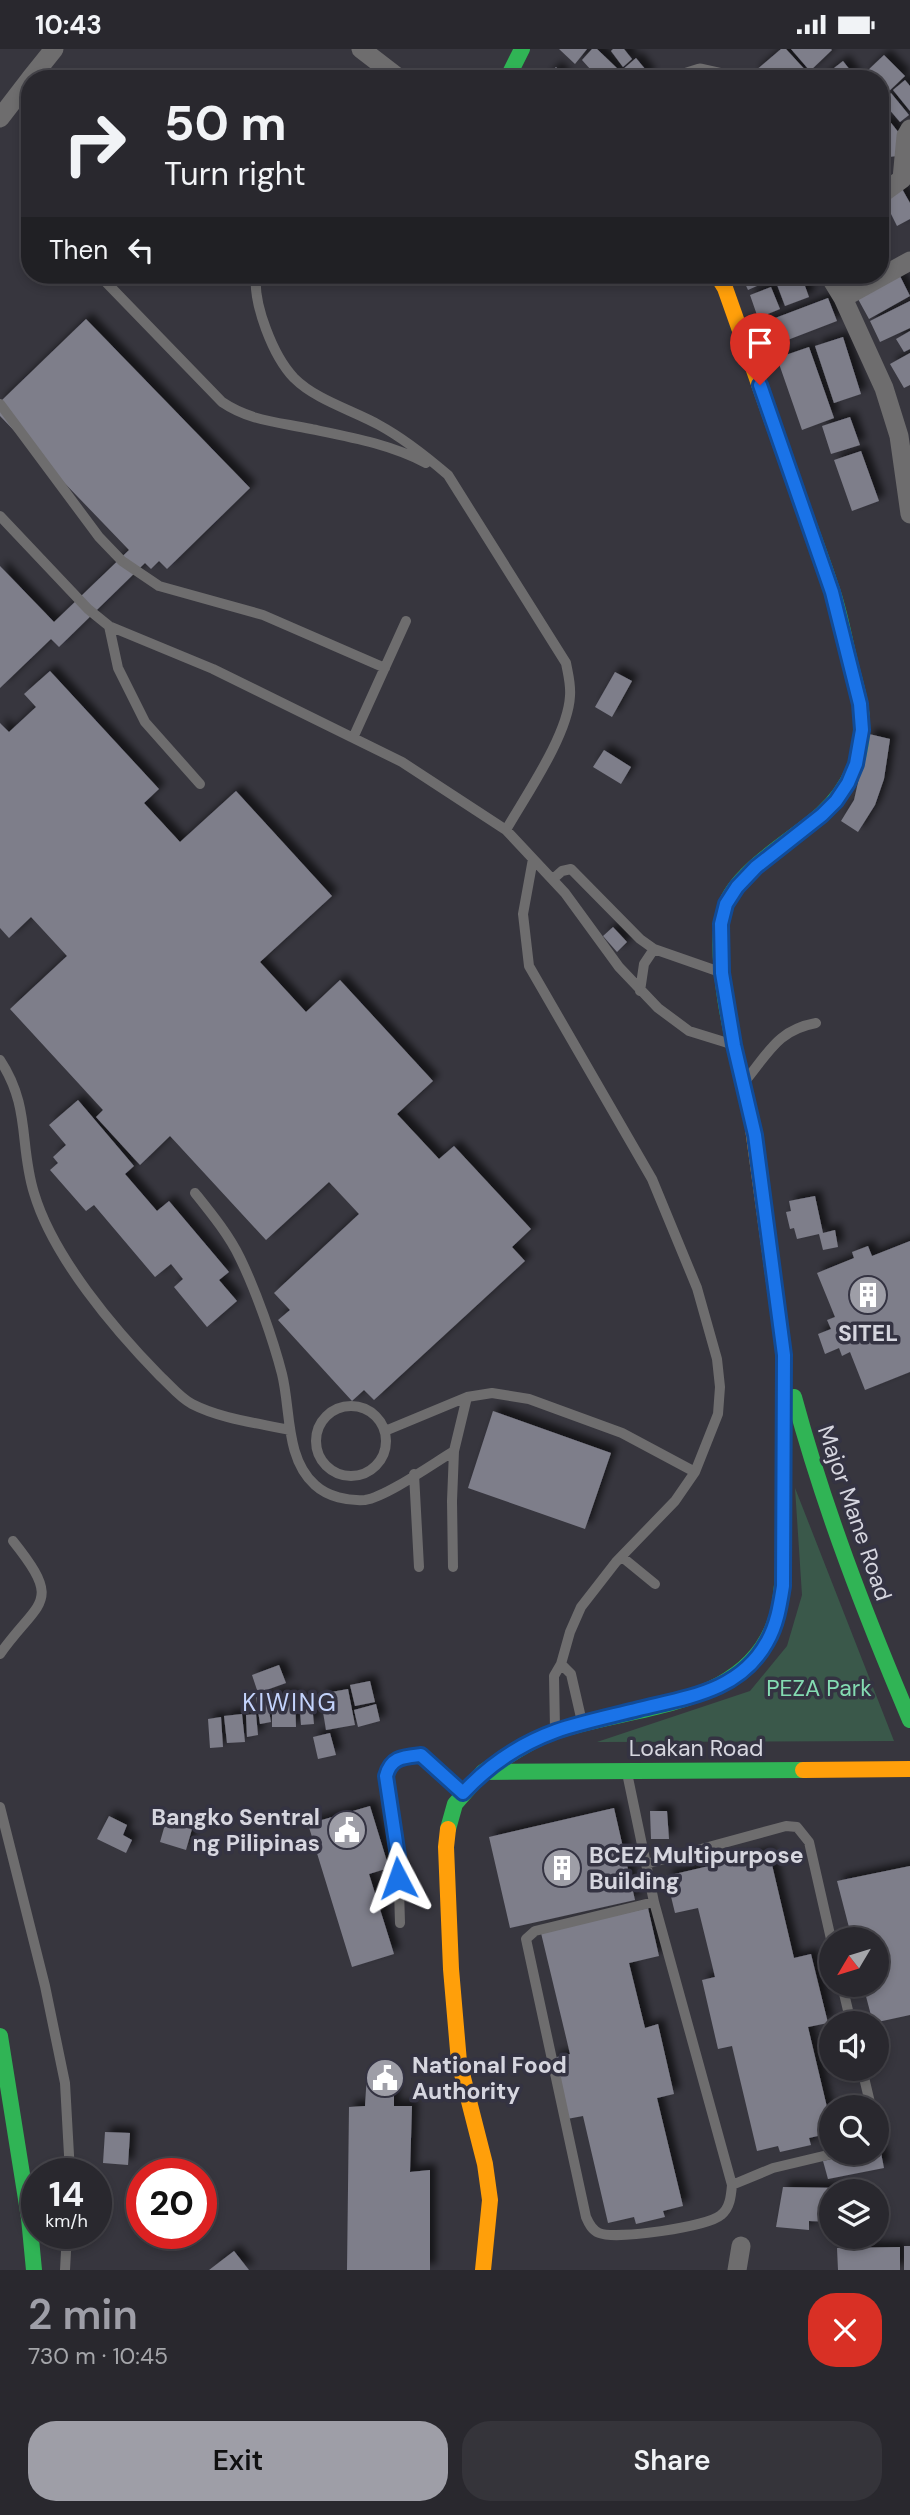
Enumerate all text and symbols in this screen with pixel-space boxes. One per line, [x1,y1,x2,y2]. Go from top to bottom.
text: 10:43 [35,8,102,42]
text: 50 m [164,91,287,155]
icon: right [49,98,140,189]
text: Turn right [164,153,306,195]
icon: left [122,231,160,269]
text: Then [49,233,108,267]
pin [730,313,790,385]
icon: arrive [741,324,779,362]
building icon: SITEL [847,1274,889,1316]
place label: SITEL [838,1318,898,1348]
street label: Major Mane Road [811,1421,899,1605]
park label: PEZA Park [766,1673,872,1703]
district label: KIWING [242,1687,338,1718]
street label: Loakan Road [629,1733,763,1763]
place label: Bangko Sentral ng Pilipinas [151,1802,320,1858]
public building icon: Bangko Sentral ng Pilipinas [326,1809,368,1851]
place label: BCEZ Multipurpose Building [589,1840,804,1896]
position arrow [361,1841,435,1915]
building icon: BCEZ Multipurpose Building [541,1847,583,1889]
north arrow [819,1927,889,1997]
map controls [819,1927,889,2249]
button: sound [819,2011,889,2081]
place label: National Food Authority [412,2050,567,2106]
public building icon: National Food Authority [364,2057,406,2099]
button: search [819,2095,889,2165]
speed limit sign: 20 [126,2158,217,2249]
text: 14 [49,2171,84,2217]
button: layers [819,2179,889,2249]
text: km/h [45,2209,88,2233]
text: 2 min [28,2287,138,2342]
button: close [808,2293,882,2367]
text: 730 m · 10:45 [28,2341,168,2371]
button: Exit [28,2421,448,2501]
button: Share [462,2421,882,2501]

